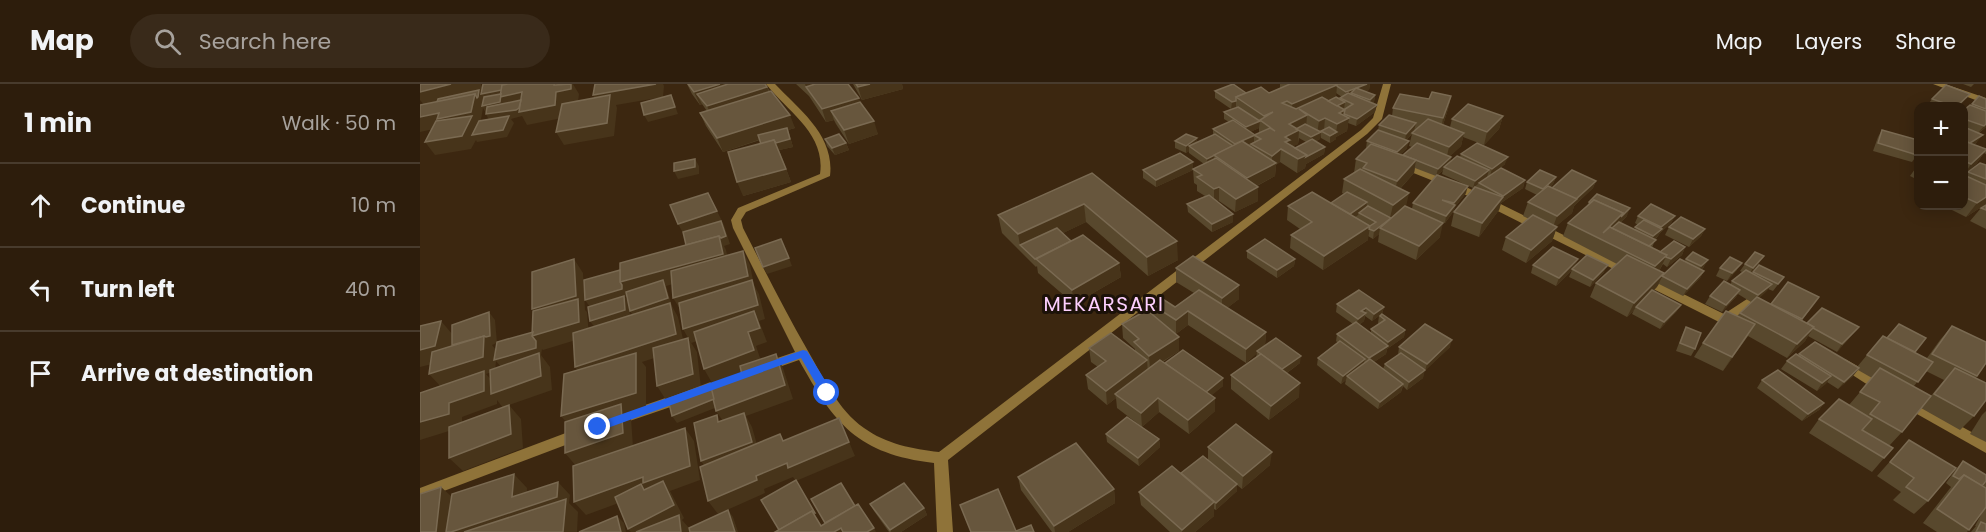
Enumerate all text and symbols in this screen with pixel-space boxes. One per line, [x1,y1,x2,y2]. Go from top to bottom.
search box [130,14,550,68]
text: Map [30,21,94,60]
icon: search [151,25,184,58]
text: Search here [199,26,331,57]
text: Map [1716,27,1762,56]
text: Layers [1795,27,1862,56]
text: Share [1895,27,1956,56]
map controls [1914,102,1968,210]
button: + [1914,102,1968,156]
text: 1 min [24,105,92,141]
text: Walk · 50 m [282,109,396,137]
button: − [1914,156,1968,210]
icon: ahead [24,189,57,222]
text: Continue [81,190,185,221]
text: 10 m [351,191,396,219]
icon: left [24,273,57,306]
text: Turn left [81,274,175,305]
text: 40 m [345,275,396,303]
district label: MEKARSARI [1044,290,1164,318]
icon: arrive [24,357,57,390]
text: Arrive at destination [81,358,313,389]
route start [813,379,839,405]
route end [584,413,610,439]

